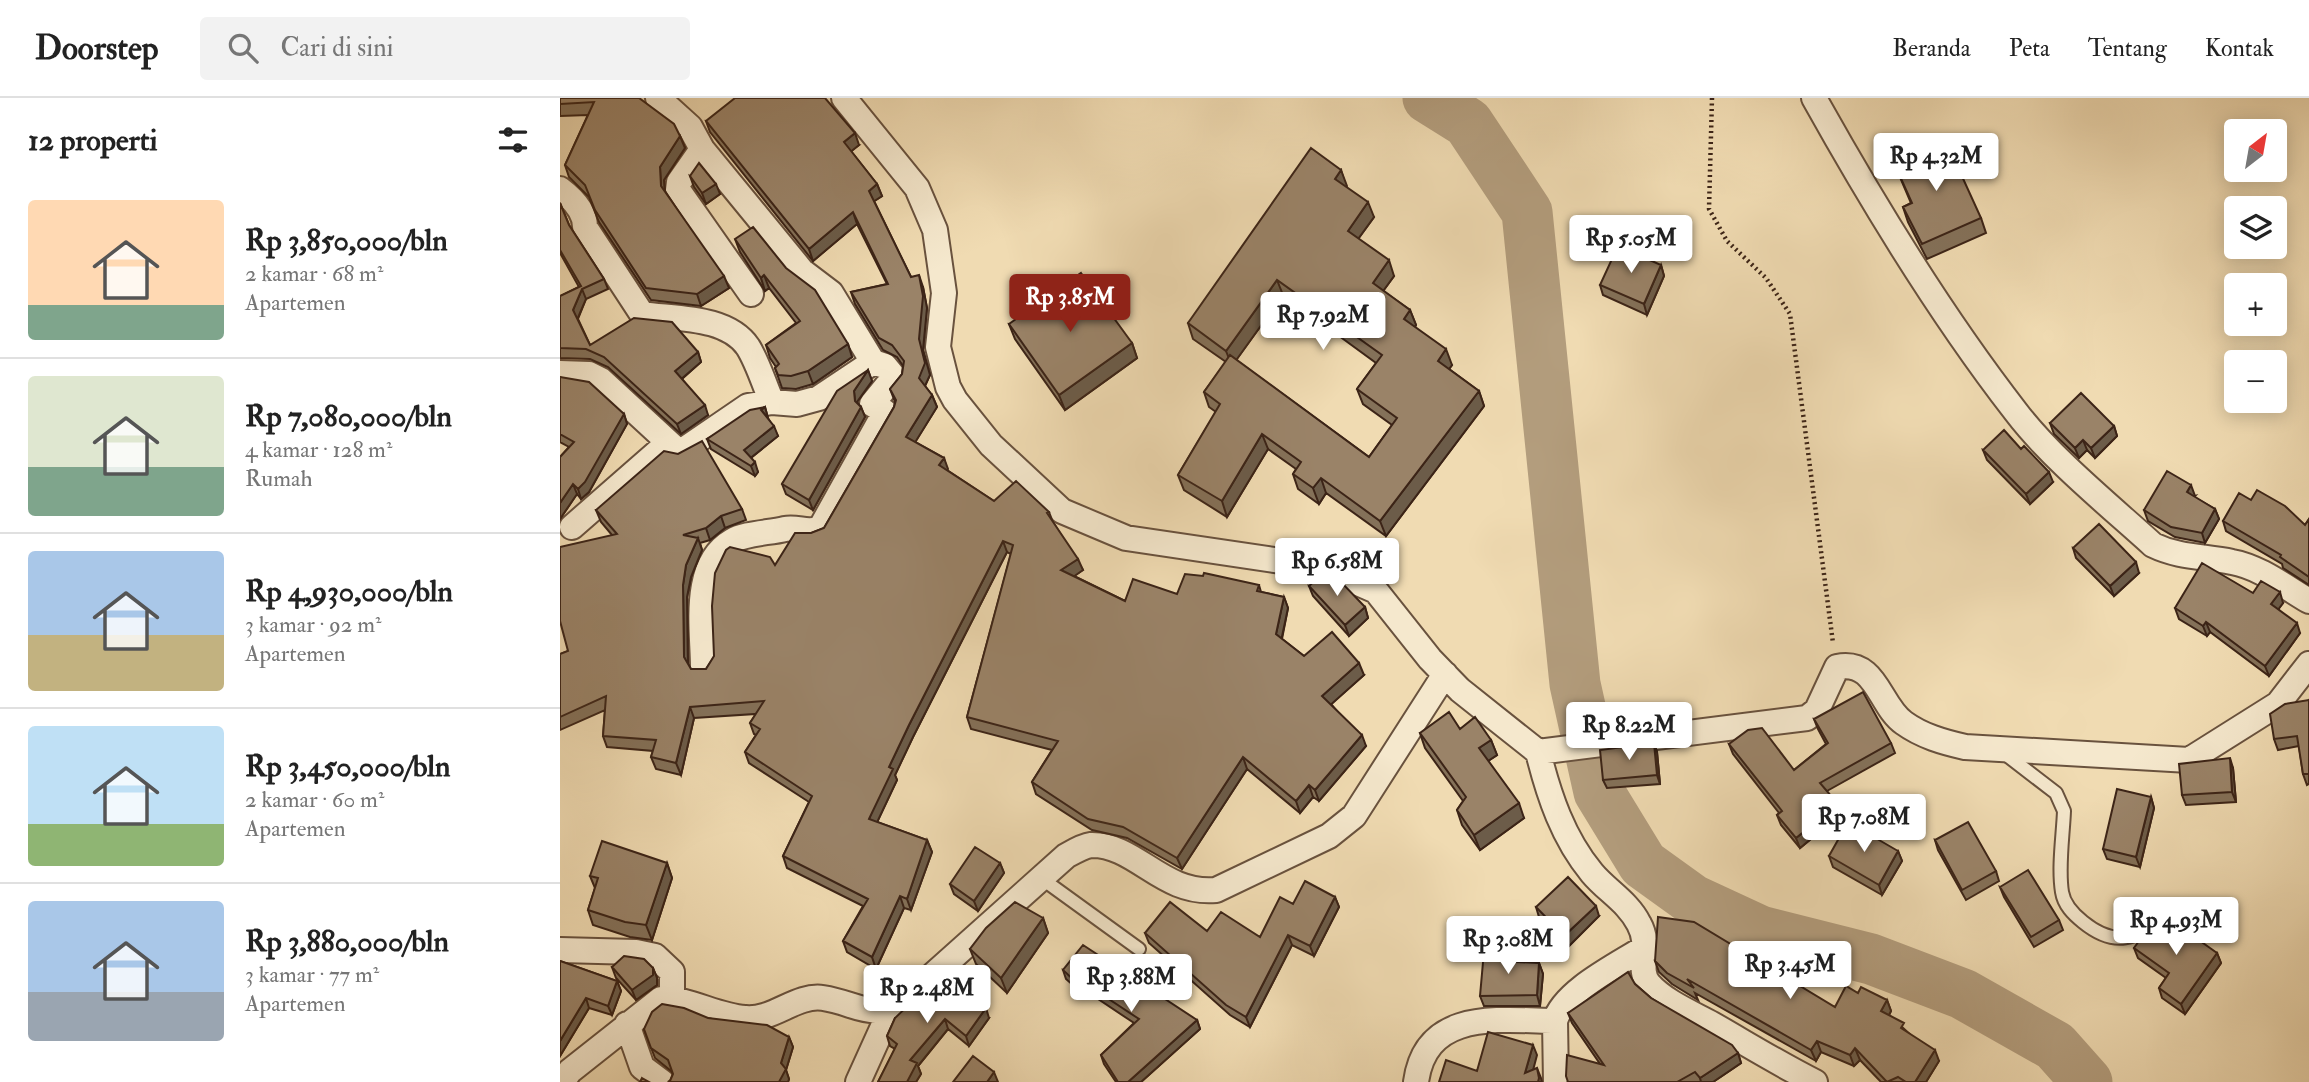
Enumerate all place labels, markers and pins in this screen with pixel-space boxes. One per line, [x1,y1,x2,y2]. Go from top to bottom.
pin: Rp 4.32M [1864,134,2008,193]
pin: Rp 5.05M [1559,216,1703,275]
pin: Rp 3.85M [998,274,1142,334]
pin: Rp 7.92M [1251,292,1395,352]
pin: Rp 6.58M [1265,538,1409,598]
pin: Rp 8.22M [1557,702,1701,762]
pin: Rp 7.08M [1792,794,1936,854]
pin: Rp 4.93M [2104,898,2248,957]
pin: Rp 3.08M [1436,916,1580,976]
pin: Rp 3.45M [1718,942,1862,1001]
pin: Rp 3.88M [1059,954,1203,1014]
pin: Rp 2.48M [855,965,999,1025]

